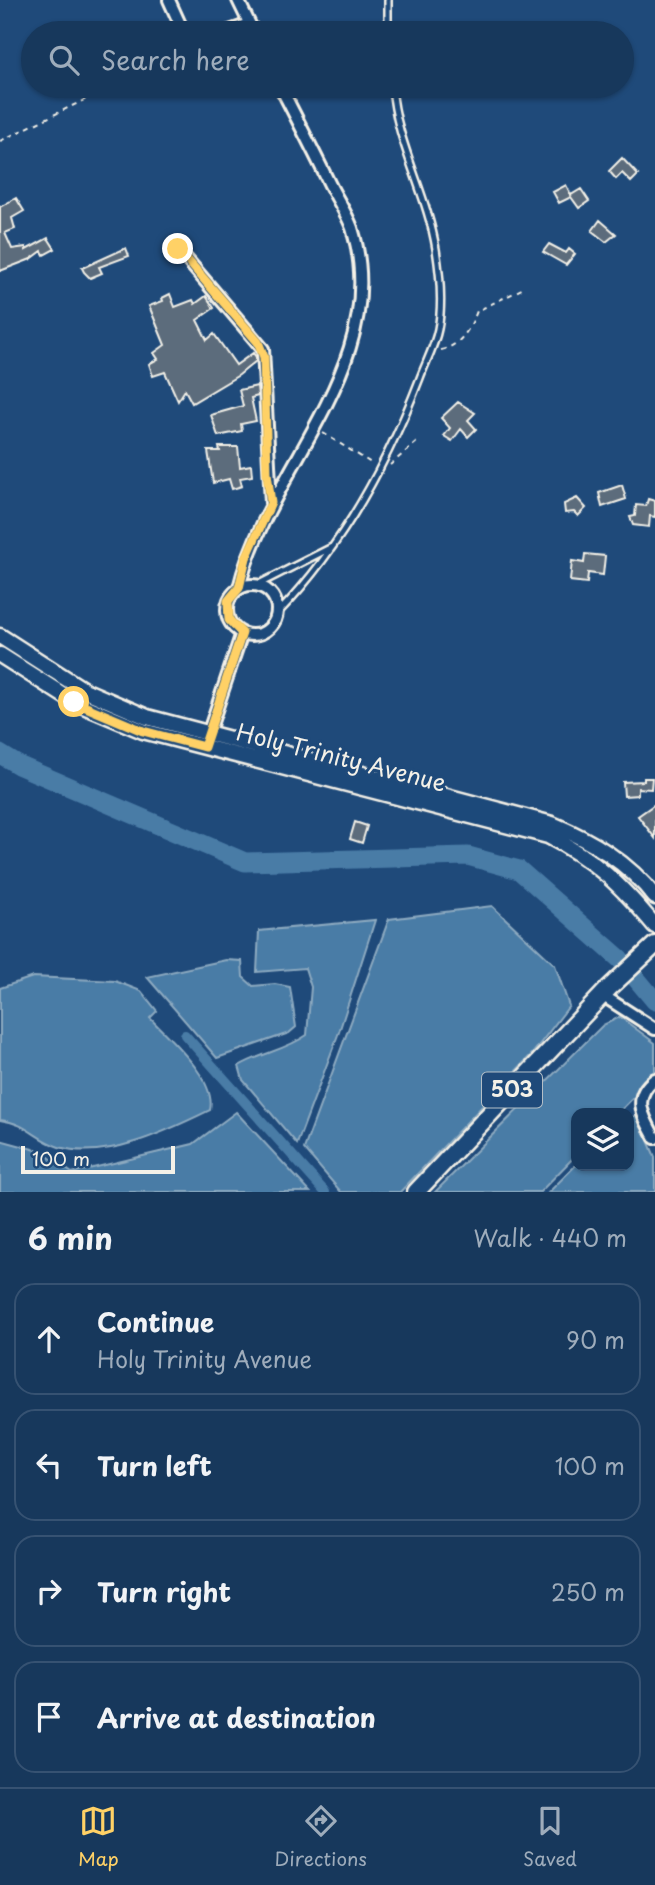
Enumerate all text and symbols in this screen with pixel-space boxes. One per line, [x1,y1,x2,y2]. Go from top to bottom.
search box [21,21,634,98]
text: Search here [101,40,250,79]
icon: search [45,41,83,79]
route end [162,233,193,264]
route start [58,686,89,717]
street label: Holy Trinity Avenue [233,714,450,800]
road number: 503 [482,1072,542,1108]
map controls [571,1108,634,1171]
button: layers [571,1108,634,1171]
scale bar [21,1143,175,1175]
text: 100 m [32,1144,90,1172]
text: 6 min [28,1215,113,1260]
text: Walk · 440 m [474,1220,627,1255]
text: Continue [97,1302,214,1341]
icon: ahead [30,1320,68,1358]
text: 90 m [566,1322,625,1357]
text: Holy Trinity Avenue [97,1341,312,1376]
icon: left [30,1446,68,1484]
text: Turn left [97,1446,212,1485]
text: 100 m [555,1448,625,1483]
icon: right [30,1572,68,1610]
text: Turn right [97,1572,231,1611]
text: 250 m [551,1574,625,1609]
icon: arrive [30,1698,68,1736]
text: Arrive at destination [97,1698,376,1737]
tab: Map [78,1802,119,1872]
tab: Directions [275,1802,367,1872]
tab: Saved [523,1802,577,1872]

